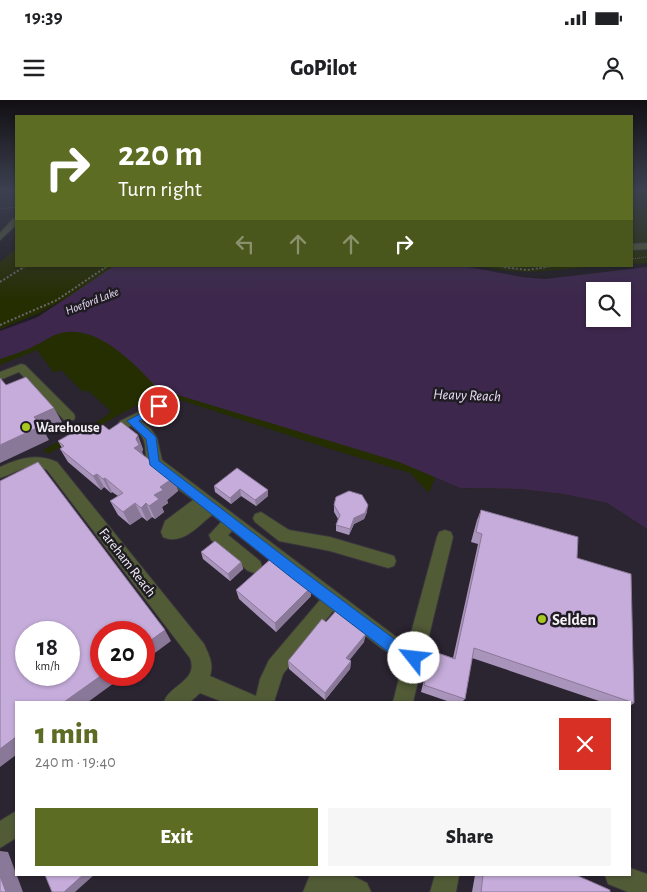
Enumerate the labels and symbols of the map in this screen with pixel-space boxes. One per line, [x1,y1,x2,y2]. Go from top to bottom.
water label: Hoeford Lake [64,285,121,317]
pin [138,385,180,427]
water label: Heavy Reach [433,387,501,404]
marker: Warehouse [20,421,32,433]
place label: Warehouse [36,421,100,435]
street label: Fareham Reach [96,526,158,600]
place label: Selden [552,612,596,628]
marker: Selden [536,613,548,625]
speed limit sign: 20 [90,621,155,686]
position arrow [387,631,439,683]

